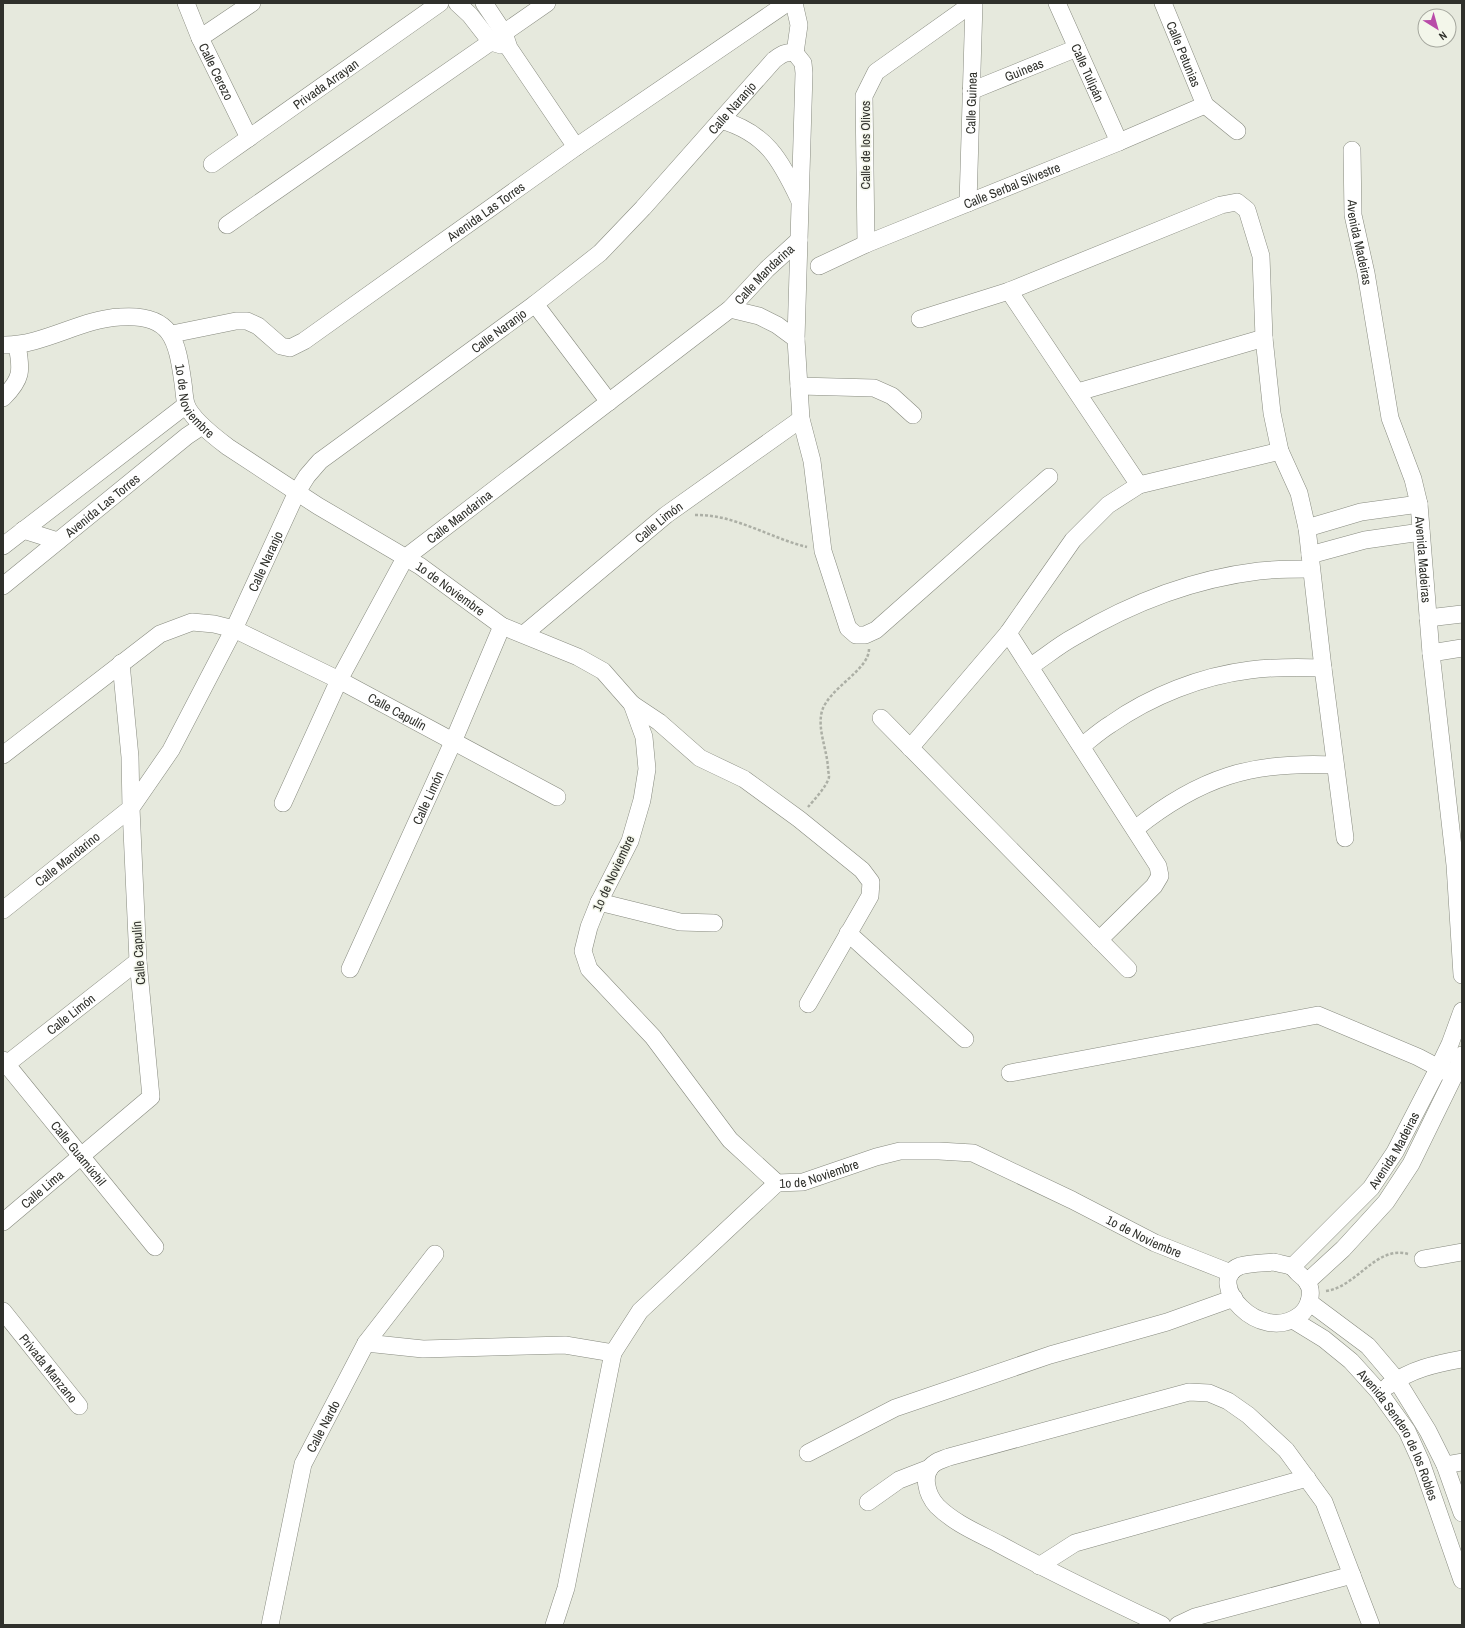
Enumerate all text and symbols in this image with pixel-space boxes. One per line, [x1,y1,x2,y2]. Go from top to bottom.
north arrow [1417,8,1457,48]
street label: Calle Petunias [1162,19,1205,89]
text: N [1436,28,1450,44]
street label: Calle Cerezo [195,40,237,103]
street label: Calle Tulipán [1067,41,1108,104]
street label: Privada Arrayan [290,55,362,113]
street label: Guineas [1002,55,1046,85]
street label: Calle Guinea [962,72,981,134]
street label: Calle Naranjo [704,78,760,138]
street label: Calle de los Olivos [857,101,874,189]
street label: Calle Serbal Silvestre [961,159,1063,213]
street label: Avenida Las Torres [443,178,528,246]
street label: Avenida Madeiras [1344,199,1376,286]
street label: Calle Mandarina [731,241,798,308]
street label: Calle Naranjo [468,305,530,357]
street label: 1o de Noviembre [171,362,218,442]
street label: Avenida Las Torres [61,470,143,542]
street label: Calle Mandarina [423,486,496,548]
street label: Calle Limón [631,498,686,547]
street label: Avenida Madeiras [1411,515,1435,603]
street label: Calle Naranjo [244,528,287,594]
street label: 1o de Noviembre [413,557,488,620]
street label: Calle Capulín [365,689,429,734]
street label: Calle Limón [409,768,448,827]
street label: Calle Mandarino [32,828,103,890]
street label: 1o de Noviembre [588,833,638,914]
street label: Calle Capulín [128,920,149,985]
street label: Calle Limón [43,990,99,1039]
street label: Avenida Madeiras [1364,1109,1423,1193]
street label: Calle Guamúchil [47,1117,110,1189]
street label: 1o de Noviembre [779,1156,861,1192]
street label: Calle Lima [17,1166,67,1212]
street label: 1o de Noviembre [1103,1211,1184,1262]
street label: Privada Manzano [15,1330,81,1406]
street label: Avenida Sendero de los Robles [1353,1365,1442,1503]
street label: Calle Nardo [303,1397,344,1455]

